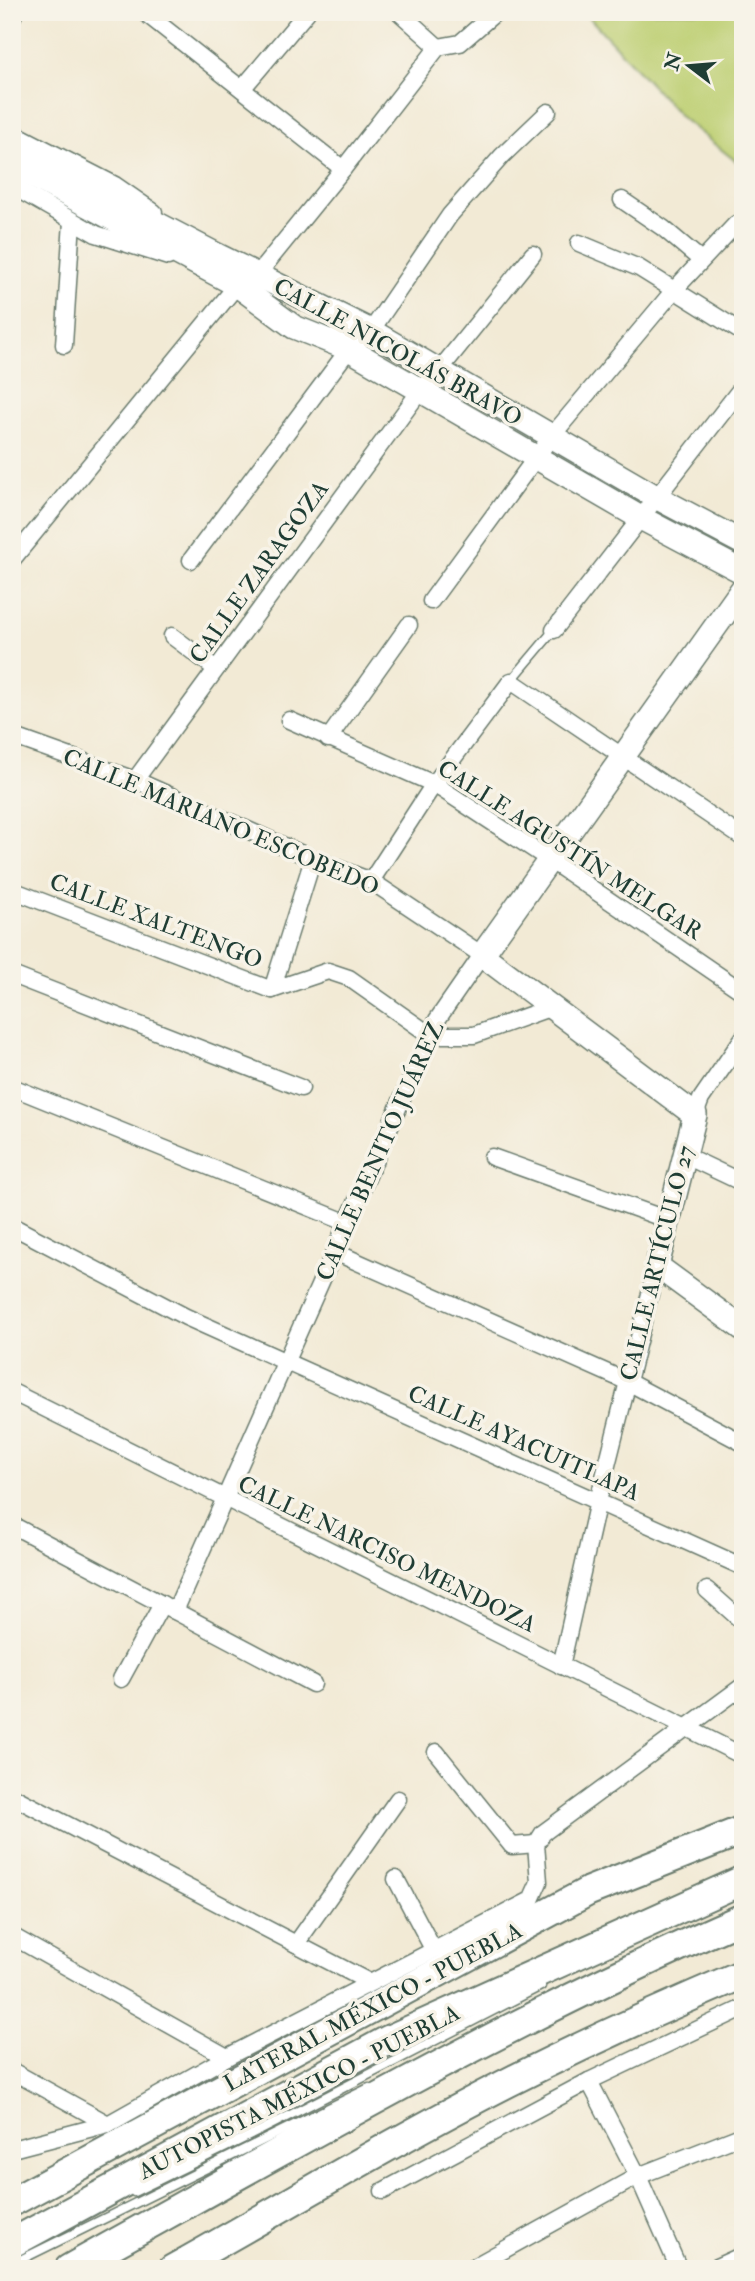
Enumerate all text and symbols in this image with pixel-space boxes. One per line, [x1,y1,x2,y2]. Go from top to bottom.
north arrow [654,32,724,102]
text: N [659,49,688,74]
street label: CALLE NICOLÁS BRAVO [269,271,527,433]
street label: CALLE ZARAGOZA [183,475,335,669]
street label: CALLE MARIANO ESCOBEDO [58,742,384,902]
street label: CALLE AGUSTÍN MELGAR [432,754,708,947]
street label: CALLE XALTENGO [45,867,267,975]
street label: CALLE BENITO JUÁREZ [310,1017,450,1285]
street label: CALLE ARTÍCULO 27 [614,1142,700,1384]
street label: CALLE AYACUITLAPA [403,1379,645,1507]
street label: CALLE NARCISO MENDOZA [233,1469,541,1639]
street label: LATERAL MÉXICO - PUEBLA [219,1916,528,2098]
street label: AUTOPISTA MÉXICO - PUEBLA [133,1998,465,2186]

